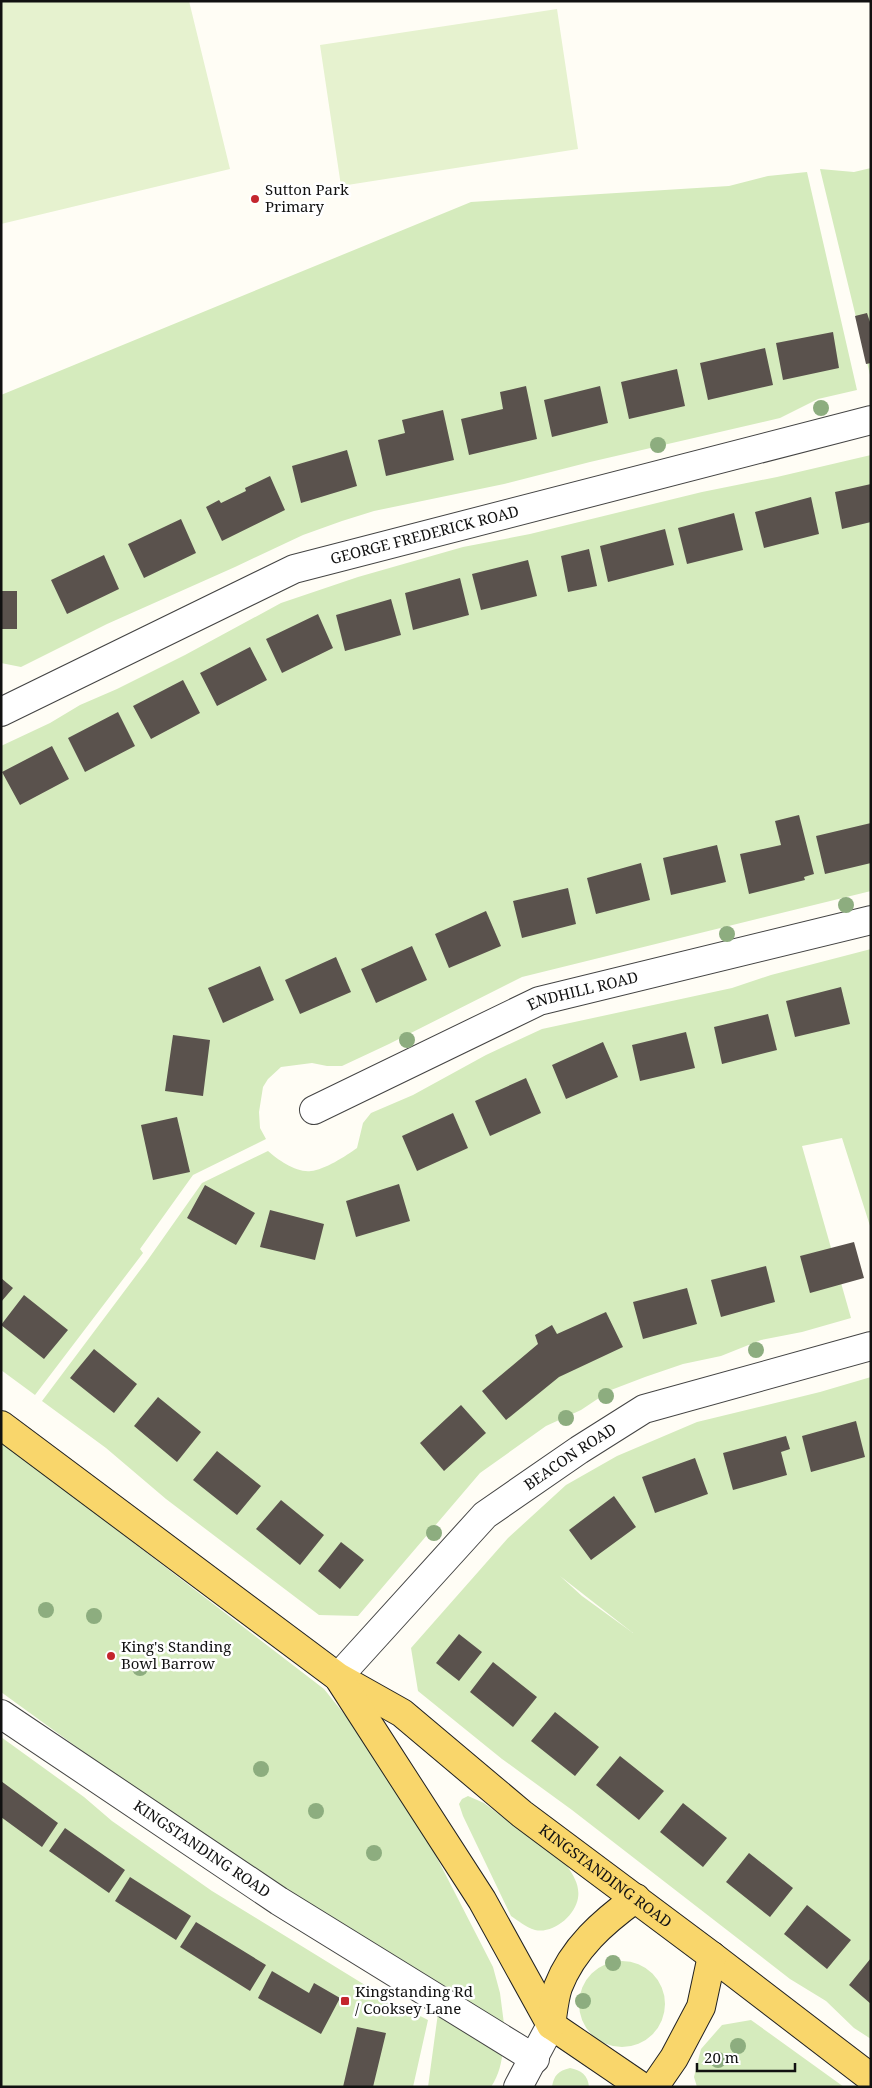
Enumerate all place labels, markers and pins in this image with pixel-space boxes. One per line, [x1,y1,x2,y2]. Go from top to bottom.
place label: Sutton Park Primary [265,179,349,216]
marker: Sutton Park Primary [249,193,261,205]
place label: King's Standing Bowl Barrow [121,1636,231,1673]
marker: King's Standing Bowl Barrow [105,1650,117,1662]
place label: Kingstanding Rd / Cooksey Lane [355,1981,473,2018]
marker: Kingstanding Rd / Cooksey Lane [339,1995,351,2007]

